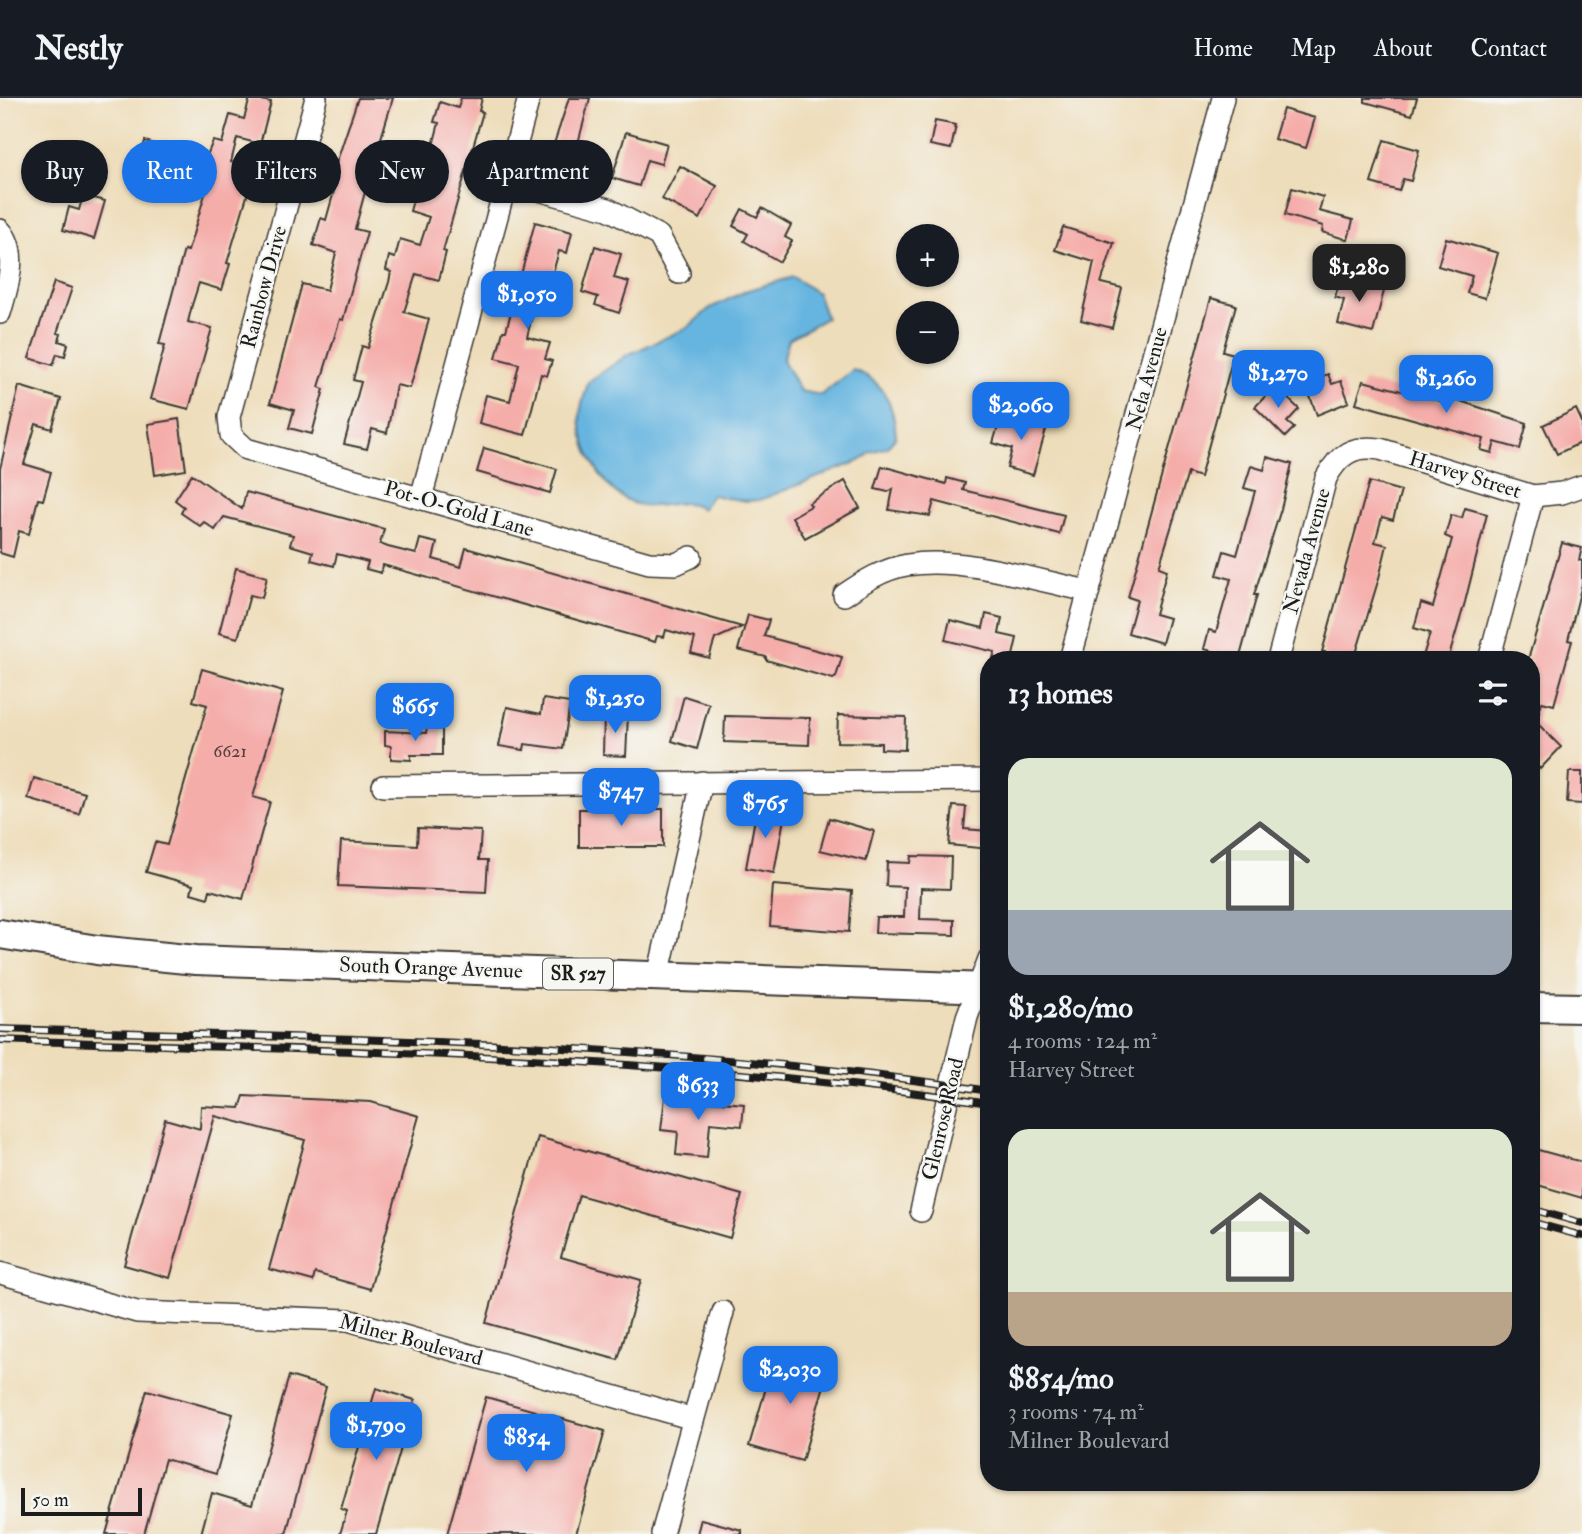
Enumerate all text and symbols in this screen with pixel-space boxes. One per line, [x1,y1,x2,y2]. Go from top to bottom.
text: Nestly [35,28,123,69]
text: Home [1193,33,1253,64]
text: Map [1291,33,1336,64]
text: About [1374,33,1433,64]
text: Contact [1471,33,1547,64]
chip: Buy [21,140,108,203]
chip: Rent [122,140,217,203]
chip: Filters [231,140,341,203]
chip: New [355,140,449,203]
chip: Apartment [463,140,613,203]
street label: Rainbow Drive [235,223,293,351]
map controls [896,224,959,364]
button: + [896,224,959,287]
pin: $1,280 [1302,244,1416,304]
text: $1,280 [1329,252,1389,281]
pin: $1,050 [470,272,584,331]
text: $1,050 [497,279,557,308]
button: − [896,301,959,364]
street label: Nela Avenue [1120,324,1174,434]
pin: $1,270 [1221,350,1335,410]
pin: $1,260 [1389,356,1503,415]
text: $1,270 [1248,358,1308,387]
text: $1,260 [1415,363,1477,392]
pin: $2,060 [964,382,1078,442]
text: $2,060 [988,390,1054,419]
street label: Harvey Street [1406,445,1524,505]
street label: Pot-O-Gold Lane [381,475,537,543]
street label: Nevada Avenue [1277,485,1337,617]
icon: filters [1474,674,1512,712]
text: 13 homes [1008,675,1113,712]
pin: $1,250 [558,676,672,735]
text: $1,250 [585,683,645,712]
pin: $665 [374,684,456,743]
text: $665 [392,691,438,720]
house number: 6621 [213,740,247,763]
pin: $747 [580,768,662,828]
text: $747 [598,776,644,805]
pin: $765 [724,780,806,840]
text: $765 [742,788,788,817]
icon: home [1197,803,1323,929]
street label: South Orange Avenue [339,951,523,985]
road number: SR 527 [543,958,613,989]
text: $1,280/mo [1008,989,1133,1026]
text: 4 rooms · 124 m² [1008,1026,1157,1055]
street label: Glenrose Road [916,1055,970,1183]
text: Harvey Street [1008,1055,1135,1084]
pin: $633 [657,1062,739,1122]
text: $633 [677,1070,719,1099]
icon: home [1197,1174,1323,1300]
street label: Milner Boulevard [336,1308,486,1372]
pin: $2,030 [733,1346,847,1406]
text: $2,030 [759,1354,821,1383]
text: $854/mo [1008,1360,1114,1397]
text: 3 rooms · 74 m² [1008,1397,1144,1426]
pin: $1,790 [319,1402,433,1462]
text: $1,790 [346,1410,406,1439]
pin: $854 [485,1414,567,1474]
text: $854 [503,1422,549,1451]
text: Milner Boulevard [1008,1426,1170,1455]
scale bar [21,1485,142,1517]
text: 50 m [32,1488,69,1512]

